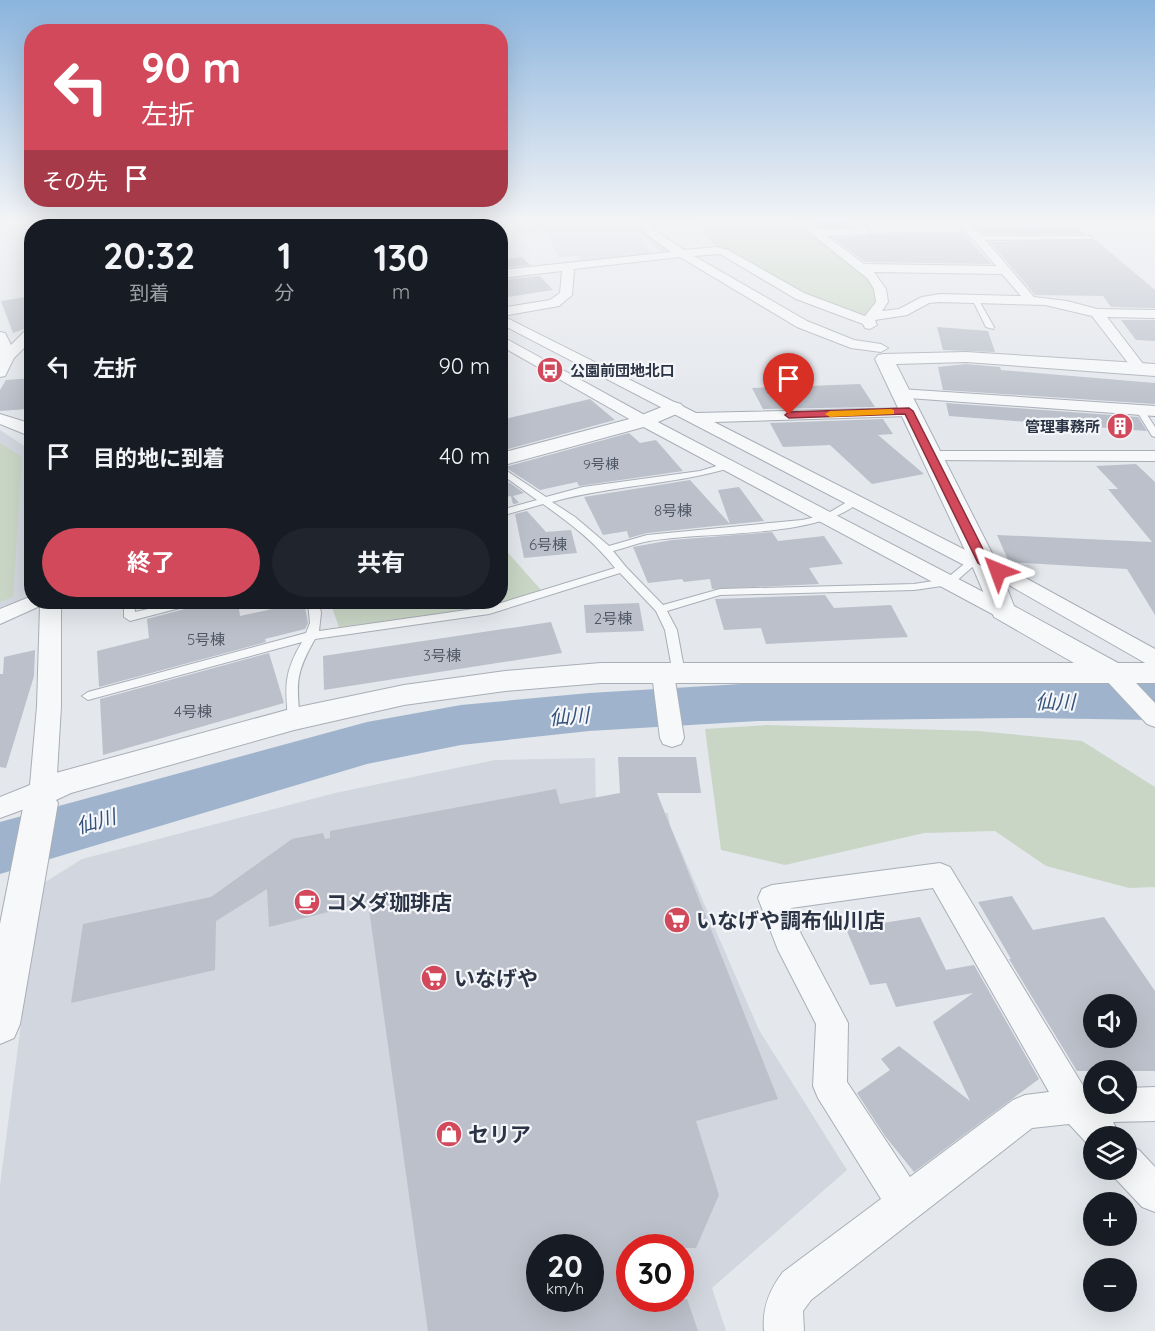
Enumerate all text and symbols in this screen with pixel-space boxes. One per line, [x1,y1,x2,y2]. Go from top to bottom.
text: 90 m [141,41,241,94]
icon: left [42,48,120,126]
text: 左折 [141,97,195,131]
icon: arrive [120,162,153,195]
text: その先 [42,167,108,195]
text: 20:32 [103,233,195,278]
text: 1 [277,233,291,278]
text: 130 [373,235,429,280]
text: m [392,279,410,304]
text: 到着 [129,280,169,305]
text: 分 [274,280,294,305]
icon: left [42,350,75,383]
text: 90 m [439,352,490,380]
pin [763,353,814,415]
text: 左折 [93,354,137,382]
bus stop icon: 公園前団地北口 [535,355,565,385]
place label: 公園前団地北口 [570,361,675,380]
icon: arrive [772,362,805,395]
building icon: 管理事務所 [1105,411,1135,441]
place label: 管理事務所 [1025,417,1100,436]
icon: arrive [42,440,75,473]
text: 40 m [439,442,490,470]
text: 目的地に到着 [93,444,225,472]
house number: 9号棟 [583,455,619,473]
house number: 8号棟 [654,501,692,520]
button: 終了 [42,528,260,597]
button: 共有 [272,528,490,597]
house number: 6号棟 [529,535,567,554]
position arrow [966,539,1030,603]
house number: 2号棟 [594,609,632,628]
house number: 5号棟 [187,630,225,649]
house number: 3号棟 [423,646,461,665]
water label: 仙川 [1035,689,1077,714]
house number: 4号棟 [174,702,212,721]
water label: 仙川 [548,702,592,730]
water label: 仙川 [73,803,121,839]
cafe icon: コメダ珈琲店 [292,887,322,917]
place label: コメダ珈琲店 [326,889,452,915]
supermarket icon: いなげや調布仙川店 [662,905,692,935]
place label: いなげや調布仙川店 [696,907,885,933]
supermarket icon: いなげや [419,963,449,993]
place label: いなげや [454,965,538,991]
map controls [1083,994,1137,1312]
button: sound [1083,994,1137,1048]
button: search [1083,1060,1137,1114]
shop icon: セリア [434,1119,464,1149]
place label: セリア [468,1121,531,1147]
button: layers [1083,1126,1137,1180]
button: + [1083,1192,1137,1246]
speed limit sign: 30 [616,1234,694,1312]
text: 20 [547,1247,583,1285]
button: − [1083,1258,1137,1312]
text: km/h [546,1279,584,1298]

